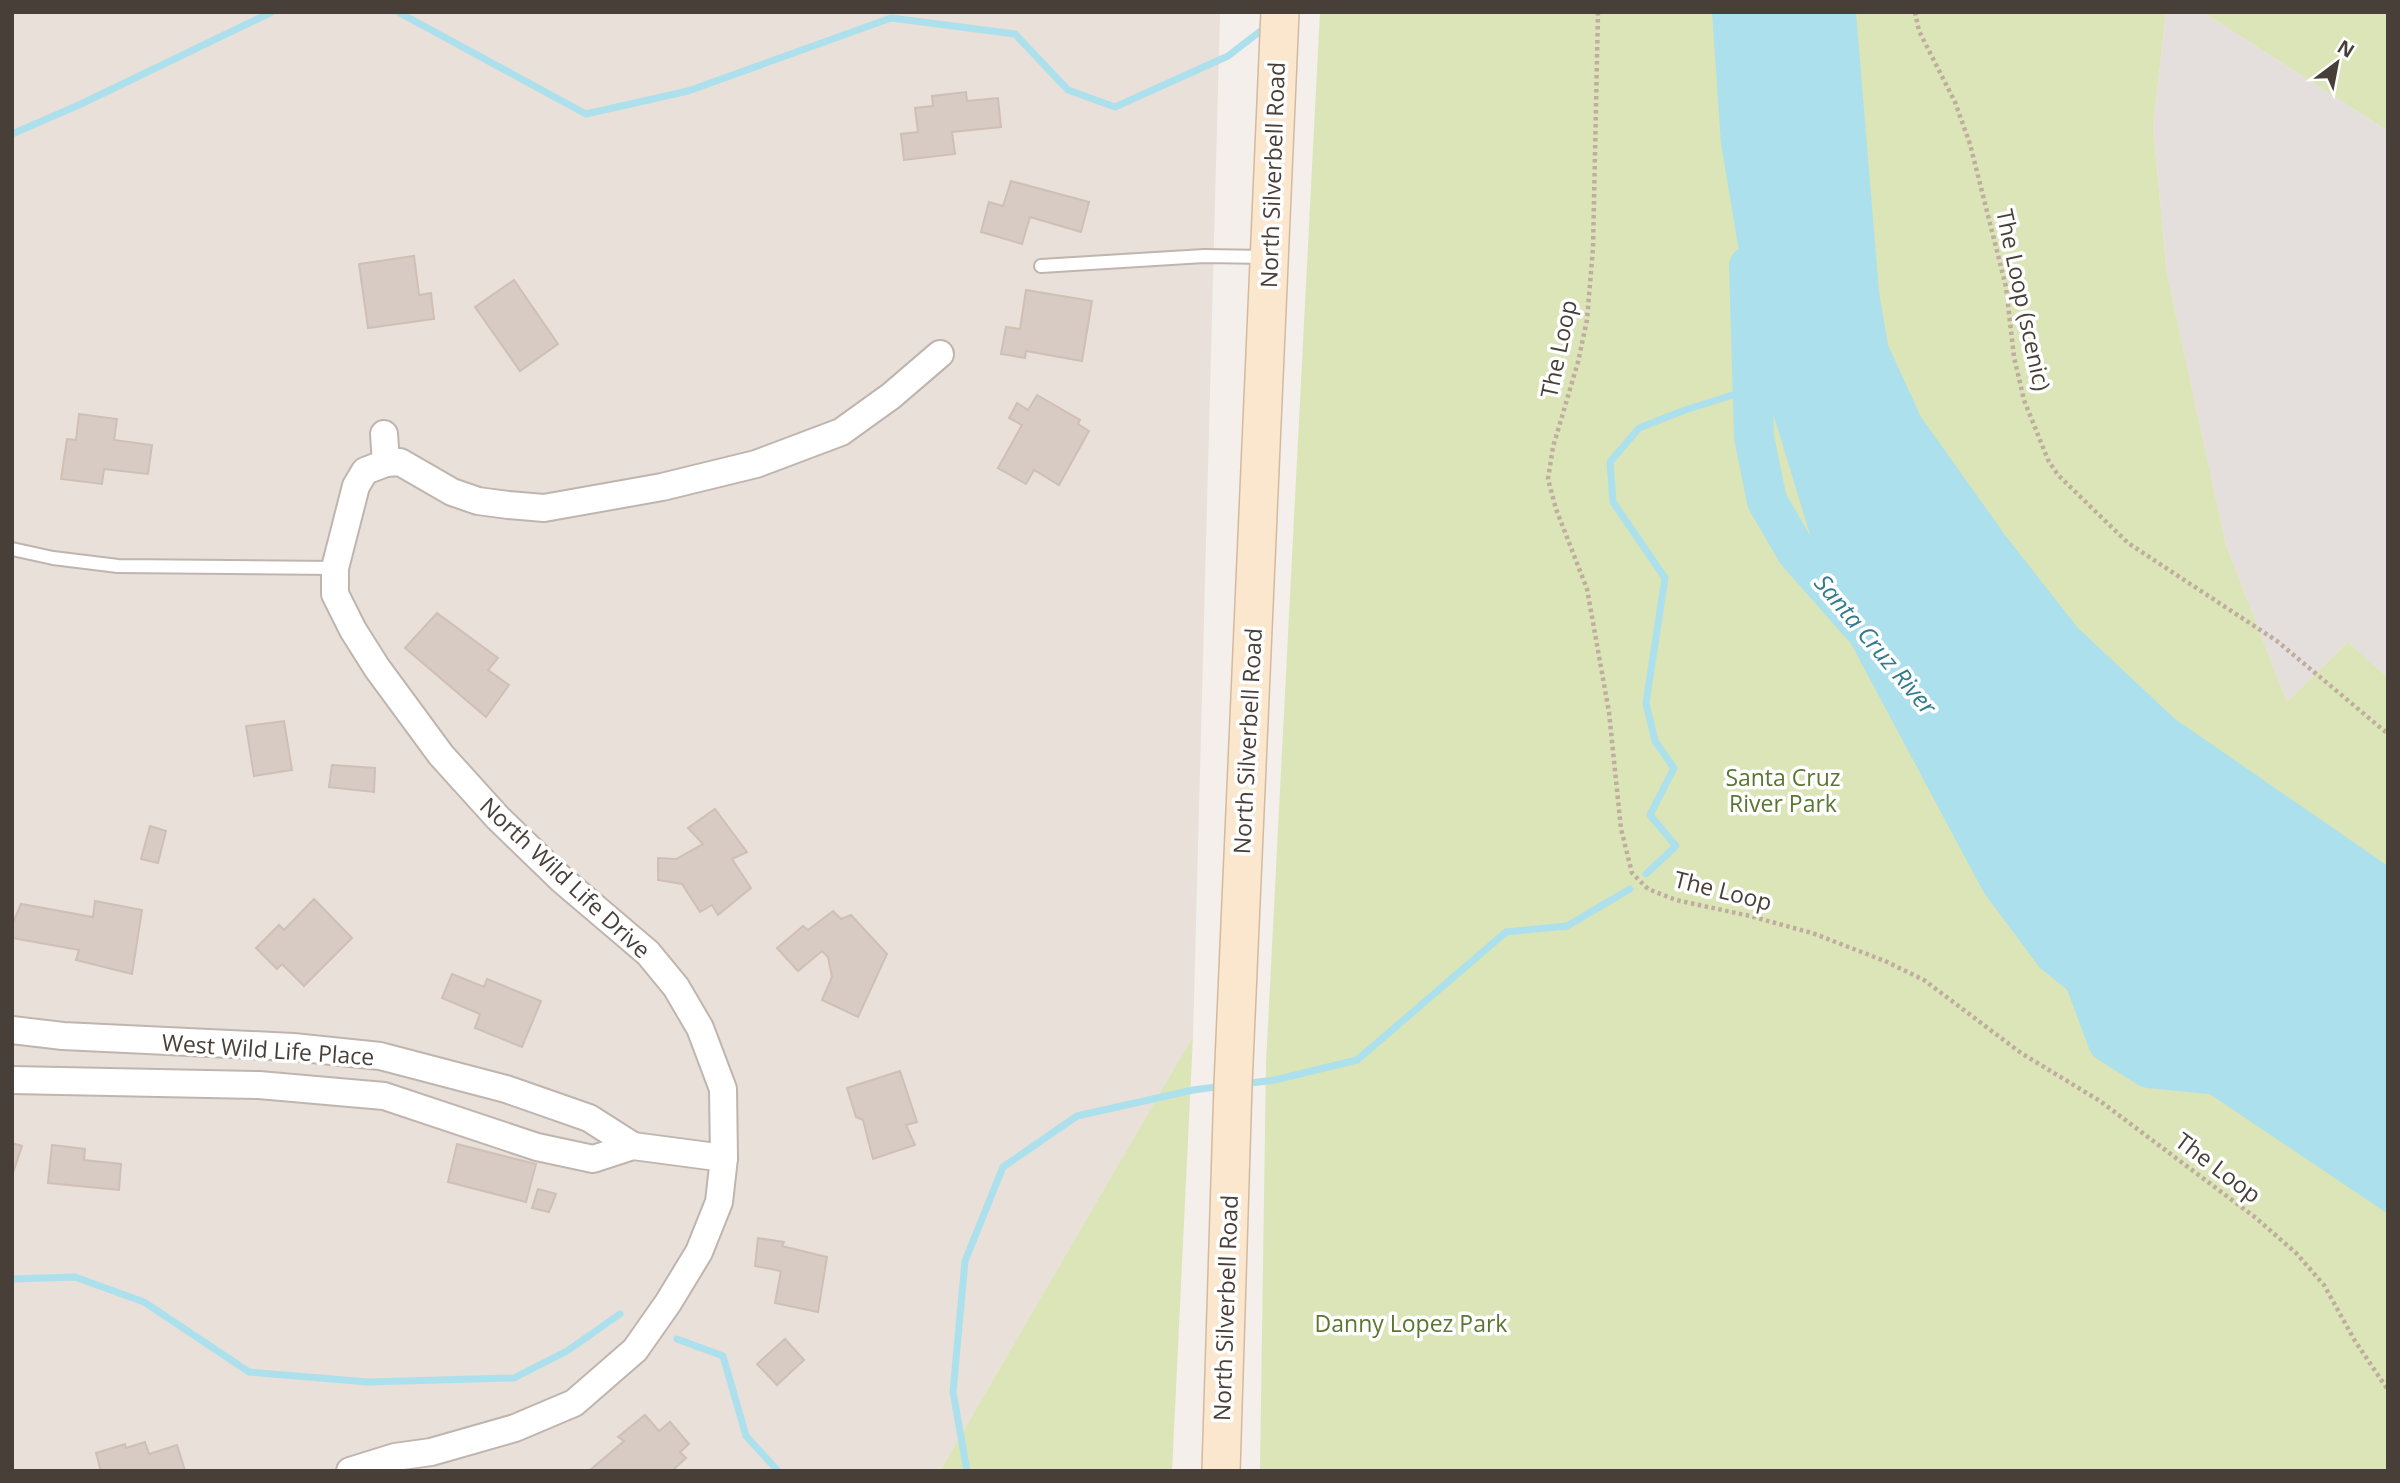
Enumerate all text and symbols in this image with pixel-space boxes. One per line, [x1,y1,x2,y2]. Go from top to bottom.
north arrow [2302,28,2372,98]
text: N [2333,33,2359,64]
street label: North Silverbell Road [1252,61,1292,289]
street label: The Loop (scenic) [1989,206,2059,393]
street label: The Loop [1532,297,1584,401]
water label: Santa Cruz River [1808,567,1946,722]
street label: North Silverbell Road [1225,627,1269,855]
park label: Santa Cruz River Park [1725,761,1841,819]
street label: North Wild Life Drive [473,790,658,965]
street label: The Loop [1671,862,1775,918]
street label: West Wild Life Place [161,1026,375,1072]
street label: The Loop [2169,1125,2268,1210]
street label: North Silverbell Road [1205,1194,1245,1422]
park label: Danny Lopez Park [1315,1307,1507,1339]

